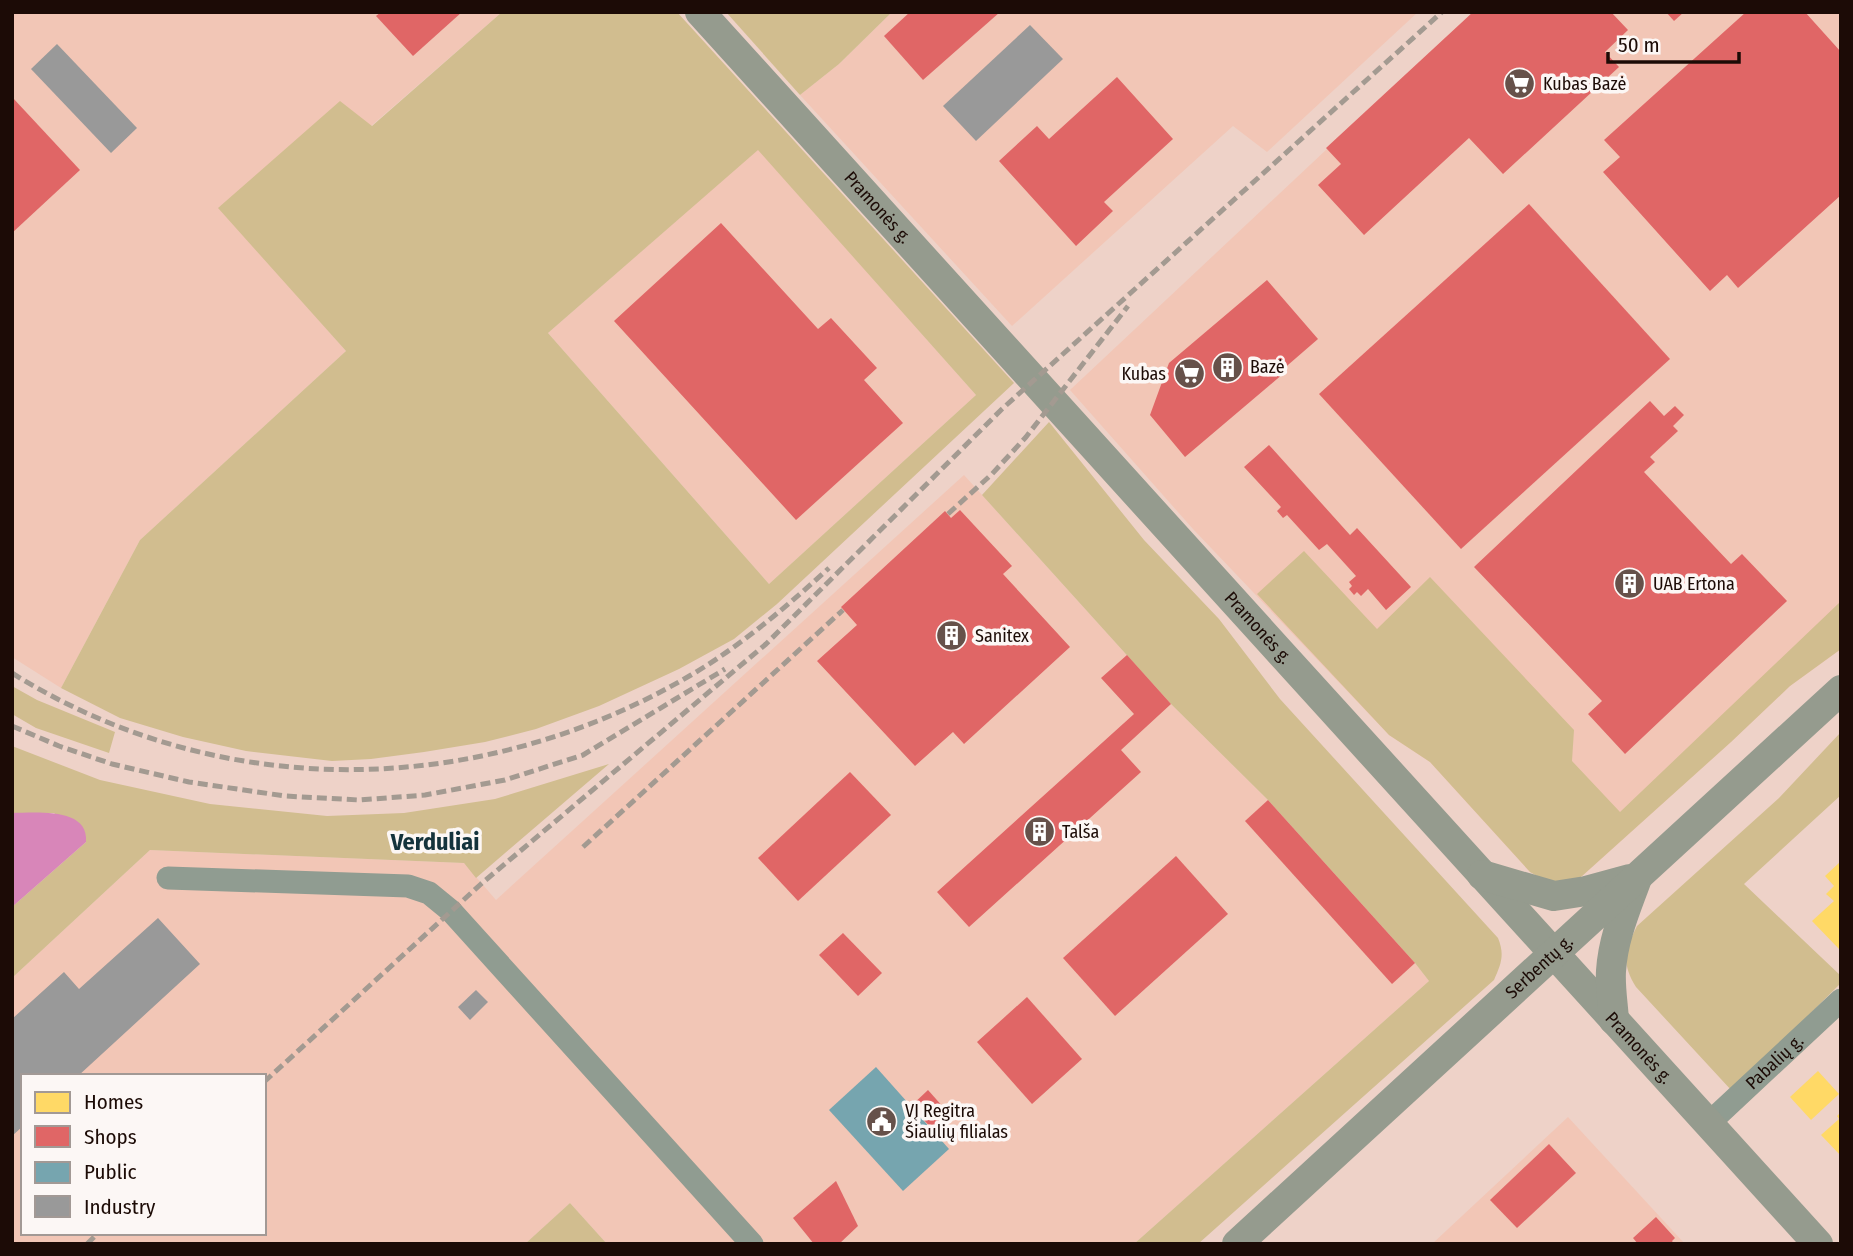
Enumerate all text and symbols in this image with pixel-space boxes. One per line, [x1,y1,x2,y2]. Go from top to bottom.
scale bar [1608,21,1739,65]
text: 50 m [1618,32,1660,58]
supermarket icon: Kubas Bazė [1503,67,1537,101]
place label: Kubas Bazė [1543,73,1626,95]
street label: Pramonės g. [839,167,916,248]
building icon: Bazė [1210,350,1244,384]
place label: Bazė [1250,356,1285,378]
supermarket icon: Kubas [1172,357,1206,391]
place label: Kubas [1121,363,1166,385]
building icon: UAB Ertona [1613,567,1647,601]
place label: UAB Ertona [1653,573,1735,595]
street label: Pramonės g. [1220,587,1296,668]
building icon: Sanitex [935,619,969,653]
place label: Sanitex [975,625,1029,647]
building icon: Talša [1022,815,1056,849]
place label: Talša [1062,821,1099,843]
district label: Verduliai [390,828,479,856]
street label: Serbentų g. [1501,930,1578,1003]
street label: Pramonės g. [1601,1007,1677,1088]
street label: Pabalių g. [1741,1030,1808,1094]
legend [21,1074,266,1235]
text: Homes [84,1089,143,1115]
place label: VĮ Regitra Šiaulių filialas [905,1100,1008,1143]
public building icon: VĮ Regitra Šiaulių filialas [865,1104,899,1138]
text: Shops [84,1124,137,1150]
text: Public [84,1159,136,1185]
text: Industry [84,1194,156,1220]

